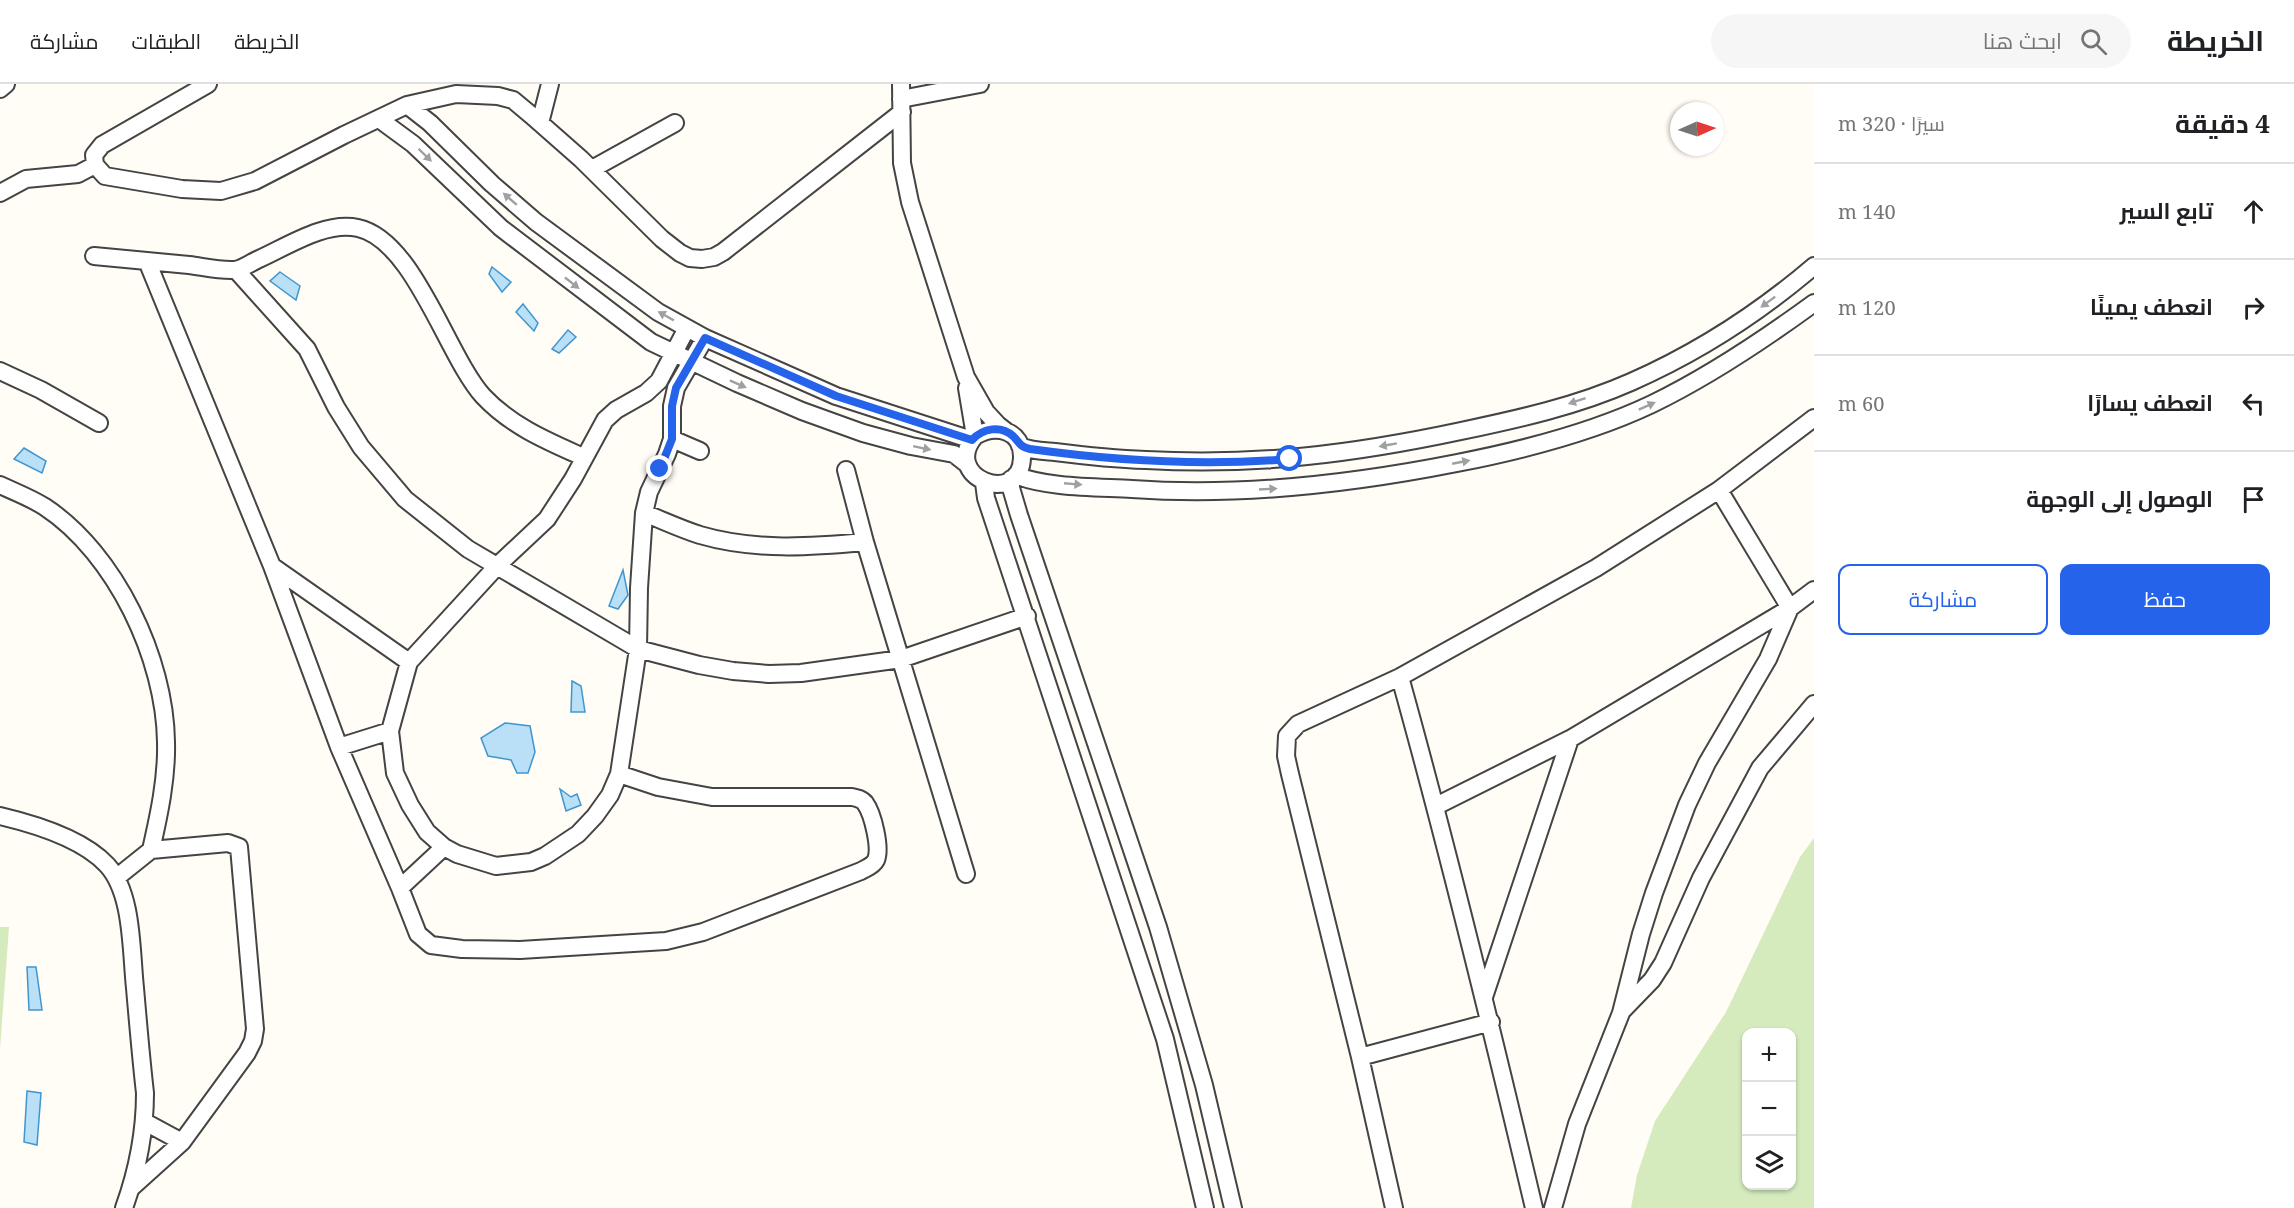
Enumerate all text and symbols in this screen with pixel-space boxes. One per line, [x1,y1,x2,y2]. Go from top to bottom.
search box [1711,14,2131,68]
text: الخريطة [2167,21,2264,59]
text: ابحث هنا [1983,25,2062,55]
icon: search [2077,25,2110,58]
text: مشاركة [30,27,99,55]
text: الطبقات [132,27,201,55]
text: الخريطة [234,27,300,55]
north arrow [1670,102,1724,156]
text: 4 دقيقة [2175,105,2270,141]
text: سيرًا · 320 m [1838,110,1945,137]
one-way arrow [418,148,432,162]
one-way arrow [503,193,518,206]
text: تابع السير [2120,195,2213,225]
icon: ahead [2237,195,2270,228]
text: 140 m [1838,198,1896,225]
one-way arrow [565,276,580,288]
text: انعطف يمينًا [2090,291,2213,321]
icon: right [2237,291,2270,324]
text: 120 m [1838,294,1896,321]
one-way arrow [1761,296,1776,308]
one-way arrow [657,311,674,321]
one-way arrow [729,379,747,389]
text: انعطف يسارًا [2087,387,2213,417]
icon: left [2237,387,2270,420]
text: 60 m [1838,390,1884,417]
one-way arrow [1568,397,1586,406]
one-way arrow [1638,401,1655,410]
one-way arrow [1378,441,1397,450]
one-way arrow [912,444,931,453]
route start [1276,445,1302,471]
route end [646,455,672,481]
one-way arrow [1451,457,1470,466]
one-way arrow [1064,479,1083,489]
text: الوصول إلى الوجهة [2026,483,2213,513]
icon: arrive [2237,483,2270,516]
one-way arrow [1258,484,1277,493]
button: مشاركة [1838,564,2048,635]
button: حفظ [2060,564,2270,635]
map controls [1742,1028,1796,1190]
button: + [1742,1028,1796,1082]
button: − [1742,1082,1796,1136]
button: layers [1742,1136,1796,1190]

